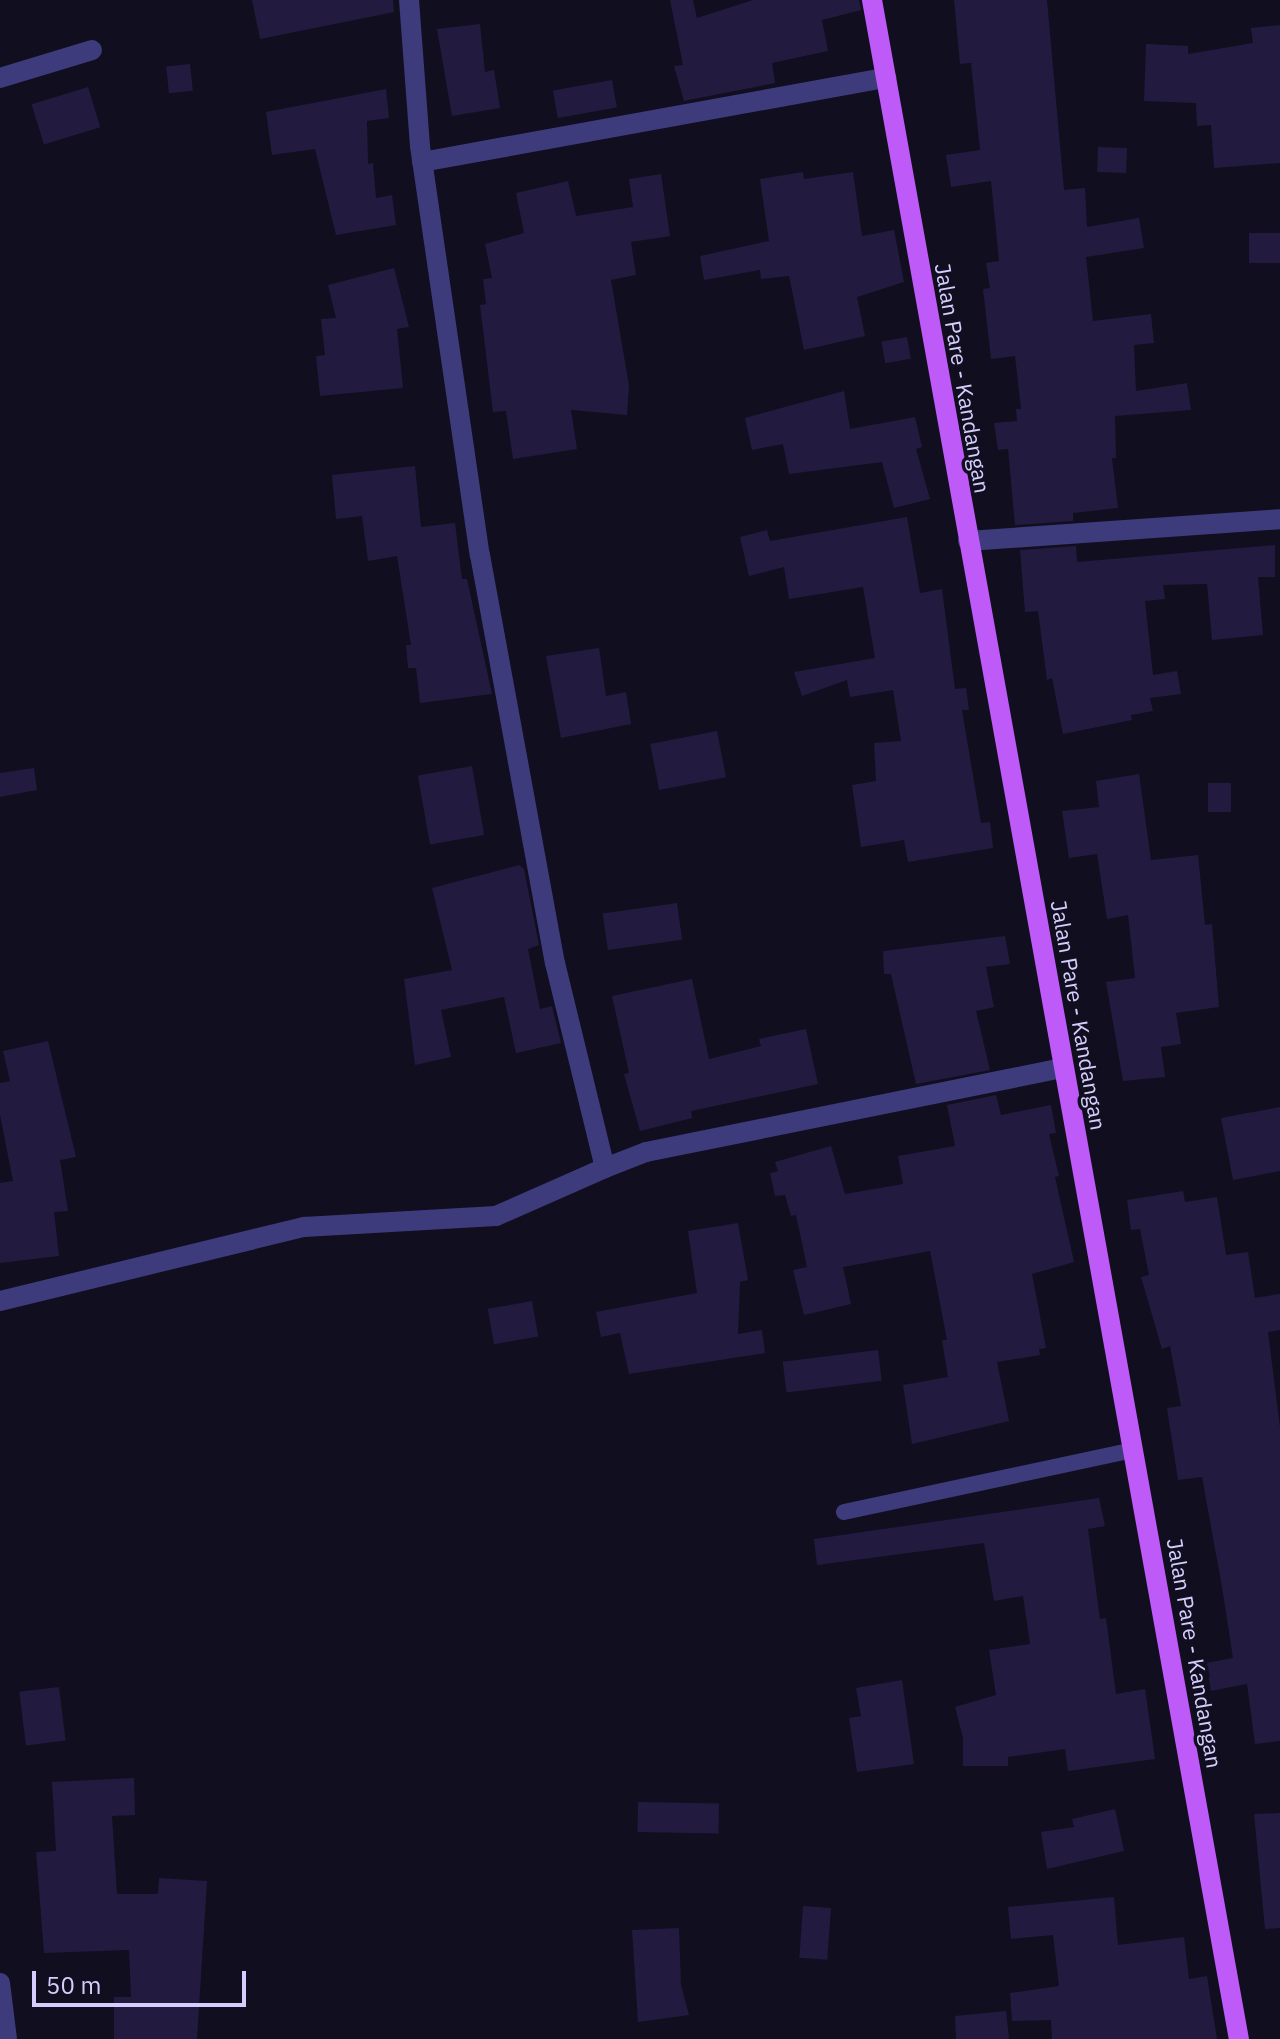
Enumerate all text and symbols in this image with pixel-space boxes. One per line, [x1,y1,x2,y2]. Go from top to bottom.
street label: Jalan Pare - Kandangan [930,261,996,495]
street label: Jalan Pare - Kandangan [1046,898,1112,1132]
street label: Jalan Pare - Kandangan [1162,1536,1228,1770]
scale bar [36,1955,250,2005]
text: 50 m [46,1969,101,2001]

